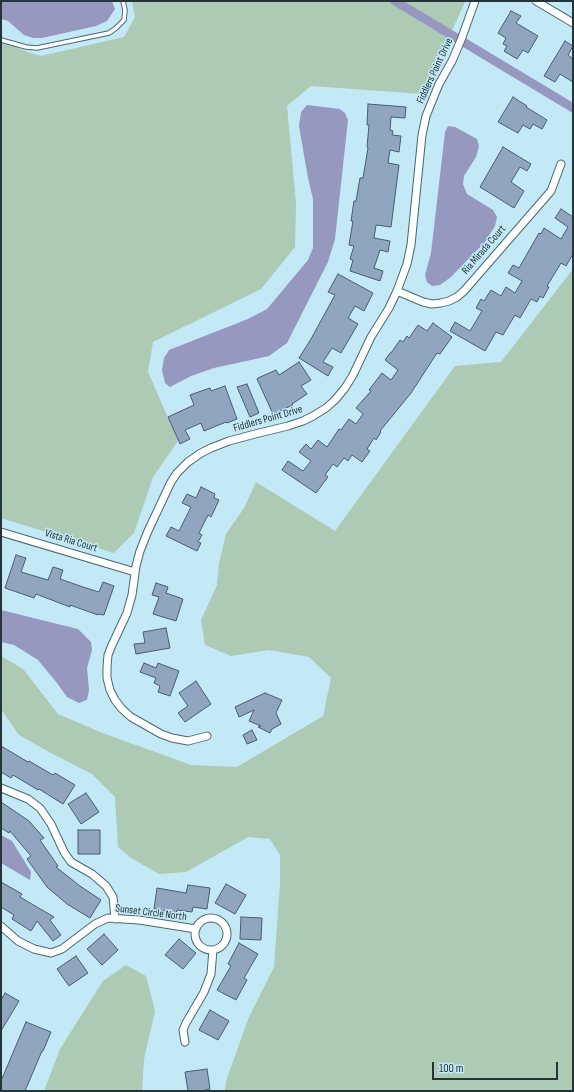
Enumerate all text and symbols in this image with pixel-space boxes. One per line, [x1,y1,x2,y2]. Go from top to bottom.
street label: Fiddlers Point Drive [414,36,456,106]
street label: Ria Mirada Court [459,223,509,277]
street label: Fiddlers Point Drive [232,403,304,435]
street label: Vista Ria Court [43,527,99,555]
street label: Sunset Circle North [114,902,188,924]
scale bar [434,1054,560,1080]
text: 100 m [439,1061,464,1076]

